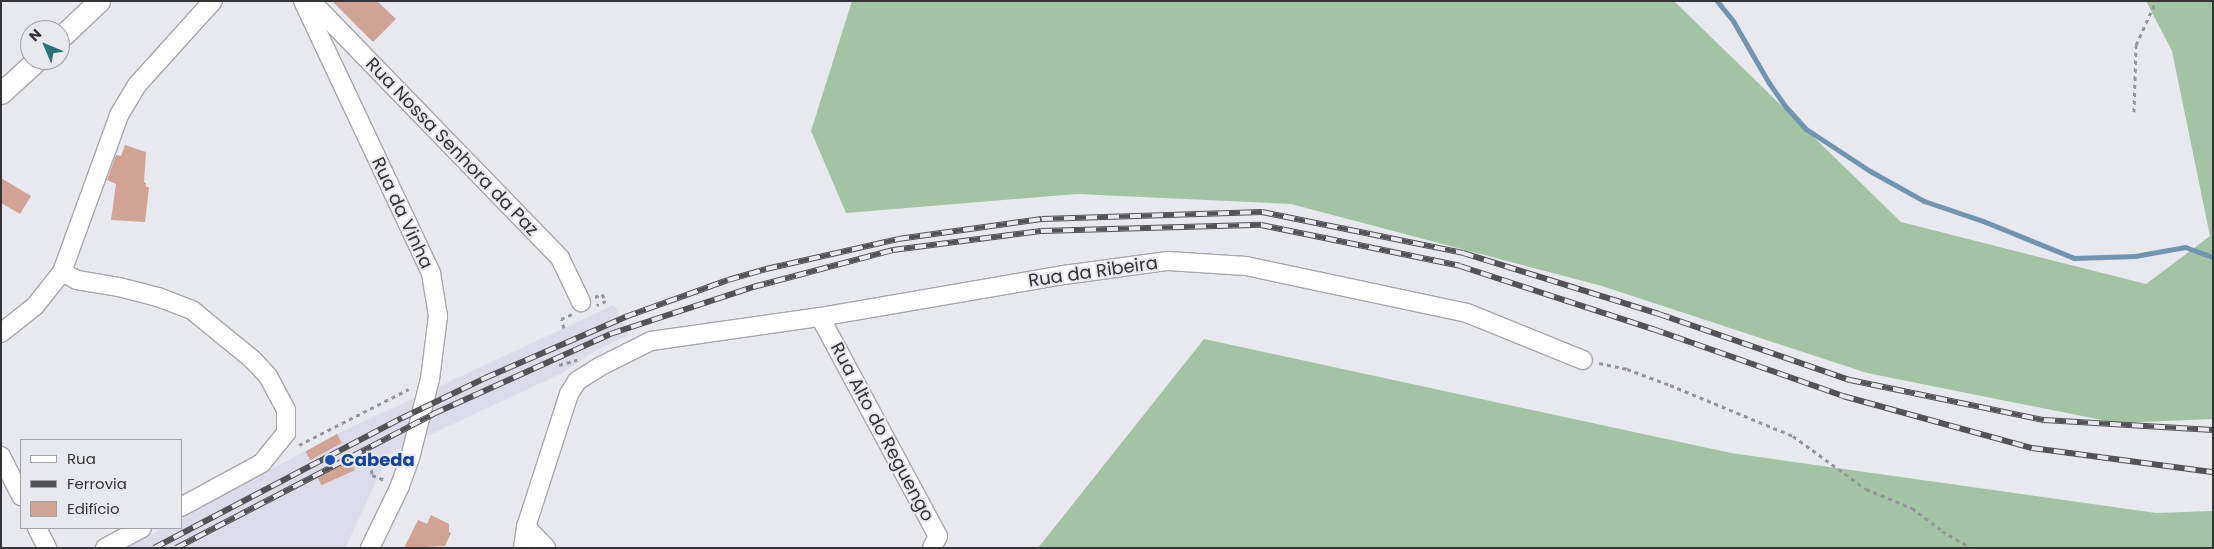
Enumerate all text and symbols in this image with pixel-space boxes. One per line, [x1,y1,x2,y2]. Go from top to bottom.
north arrow [20,20,70,70]
text: N [24,24,46,46]
street label: Rua Nossa Senhora da Paz [361,53,543,241]
street label: Rua da Vinha [367,154,437,272]
street label: Rua da Ribeira [1027,252,1159,292]
street label: Rua Alto do Reguengo [826,339,938,525]
legend [20,439,182,529]
text: Rua [67,448,96,469]
place label: Cabeda [341,449,415,471]
marker: Cabeda [323,453,337,467]
text: Ferrovia [67,473,127,494]
text: Edifício [67,498,120,519]

